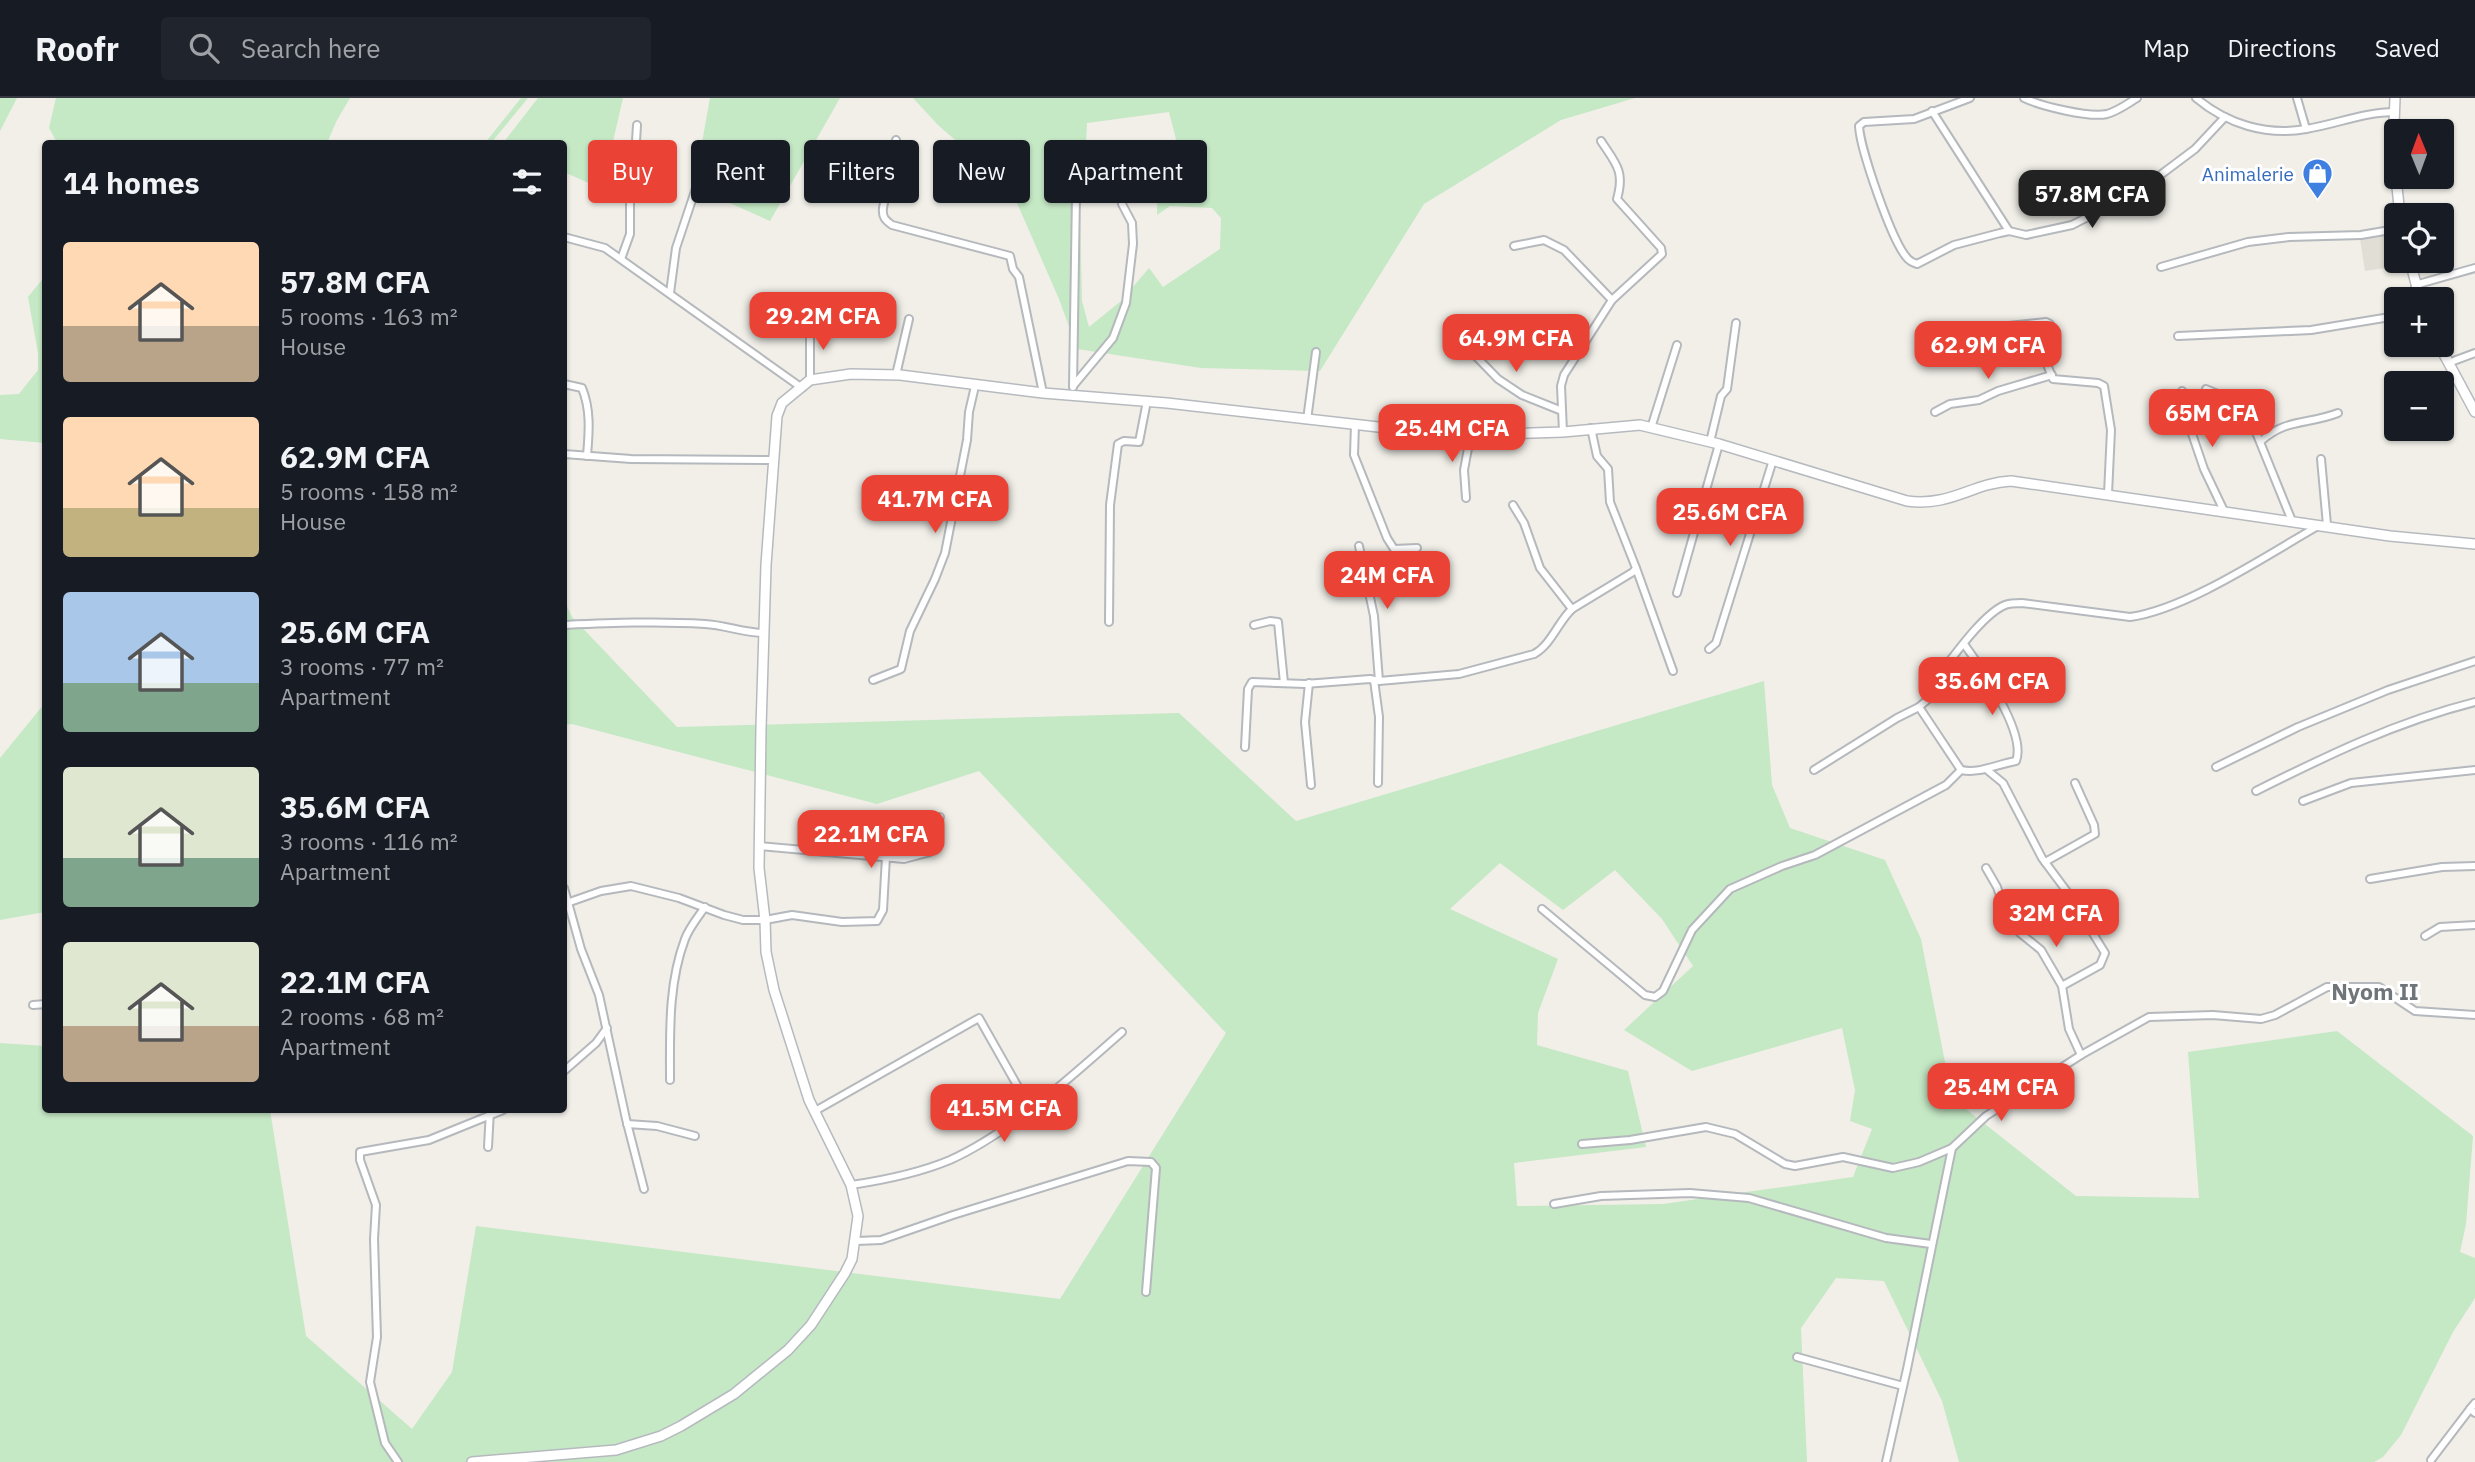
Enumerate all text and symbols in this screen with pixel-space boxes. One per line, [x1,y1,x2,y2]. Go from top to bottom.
search box [161,17,651,80]
text: Roofr [35,27,119,70]
icon: search [185,29,223,67]
text: Search here [241,31,380,65]
text: Map [2143,32,2189,64]
text: Directions [2227,32,2337,64]
text: Saved [2375,32,2440,64]
north arrow [2384,119,2454,189]
map controls [2384,119,2454,441]
chip: Buy [588,140,677,203]
chip: Rent [691,140,790,203]
chip: Filters [804,140,919,203]
chip: New [933,140,1030,203]
chip: Apartment [1044,140,1207,203]
shop icon: Animalerie [2300,157,2334,201]
place label: Animalerie [2202,162,2294,186]
text: 14 homes [63,163,200,202]
icon: filters [508,163,546,201]
pin: 57.8M CFA [2012,170,2172,230]
text: 57.8M CFA [2035,178,2149,208]
button: locate [2384,203,2454,273]
text: 57.8M CFA [280,262,430,301]
icon: home [119,270,203,354]
button: + [2384,287,2454,357]
pin: 29.2M CFA [743,292,903,352]
text: 29.2M CFA [766,300,880,330]
text: 5 rooms · 163 m² [280,301,458,331]
pin: 64.9M CFA [1436,314,1596,374]
text: 64.9M CFA [1459,322,1573,352]
pin: 62.9M CFA [1908,322,2068,381]
text: 62.9M CFA [1931,329,2045,359]
text: House [280,331,346,361]
button: − [2384,371,2454,441]
pin: 65M CFA [2147,390,2277,449]
text: 65M CFA [2165,397,2259,427]
pin: 25.4M CFA [1372,404,1532,464]
text: 25.4M CFA [1395,412,1509,442]
text: 62.9M CFA [280,437,430,476]
icon: home [119,445,203,529]
text: 5 rooms · 158 m² [280,476,458,506]
pin: 41.7M CFA [855,476,1015,535]
text: 41.7M CFA [878,483,992,513]
pin: 25.6M CFA [1650,489,1810,548]
text: 25.6M CFA [1673,496,1787,526]
text: House [280,506,346,536]
pin: 24M CFA [1322,552,1452,611]
text: 24M CFA [1340,559,1434,589]
text: 25.6M CFA [280,612,430,651]
icon: home [119,620,203,704]
text: 3 rooms · 77 m² [280,651,444,681]
pin: 35.6M CFA [1912,658,2072,717]
text: 35.6M CFA [1935,665,2049,695]
text: Apartment [280,681,391,711]
text: 35.6M CFA [280,787,430,826]
icon: home [119,795,203,879]
pin: 22.1M CFA [791,810,951,870]
text: 22.1M CFA [814,818,928,848]
text: 3 rooms · 116 m² [280,826,458,856]
text: Apartment [280,856,391,886]
pin: 32M CFA [1991,890,2121,949]
text: 32M CFA [2009,897,2103,927]
text: 22.1M CFA [280,962,430,1001]
icon: home [119,970,203,1054]
district label: Nyom II [2331,976,2419,1006]
text: 2 rooms · 68 m² [280,1001,444,1031]
text: Apartment [280,1031,391,1061]
pin: 25.4M CFA [1921,1063,2081,1123]
text: 25.4M CFA [1944,1071,2058,1101]
pin: 41.5M CFA [924,1084,1084,1144]
text: 41.5M CFA [947,1092,1061,1122]

